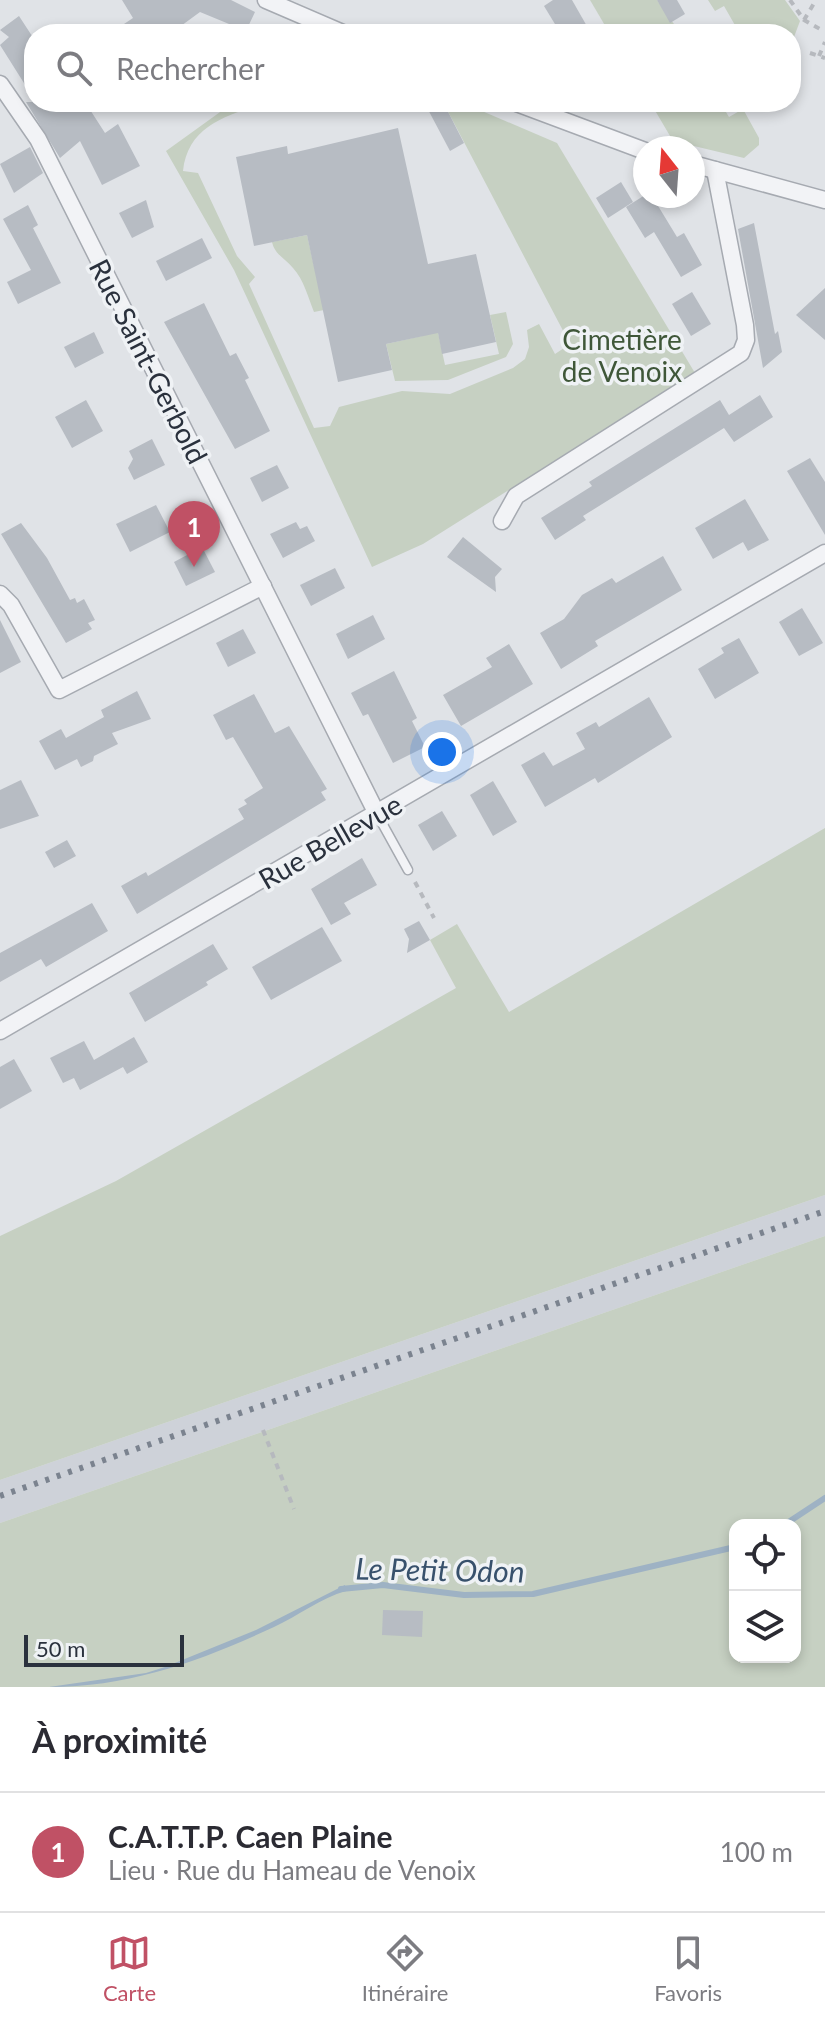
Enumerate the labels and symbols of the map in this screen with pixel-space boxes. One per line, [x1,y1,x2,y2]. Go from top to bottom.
north arrow [633,136,705,208]
street label: Rue Saint-Gerbold [83,253,215,469]
park label: Cimetière de Venoix [562,322,682,388]
pin: 1 [168,501,220,567]
your location [422,732,462,772]
street label: Rue Bellevue [252,786,408,896]
water label: Le Petit Odon [355,1550,525,1588]
scale bar [24,1631,184,1667]

